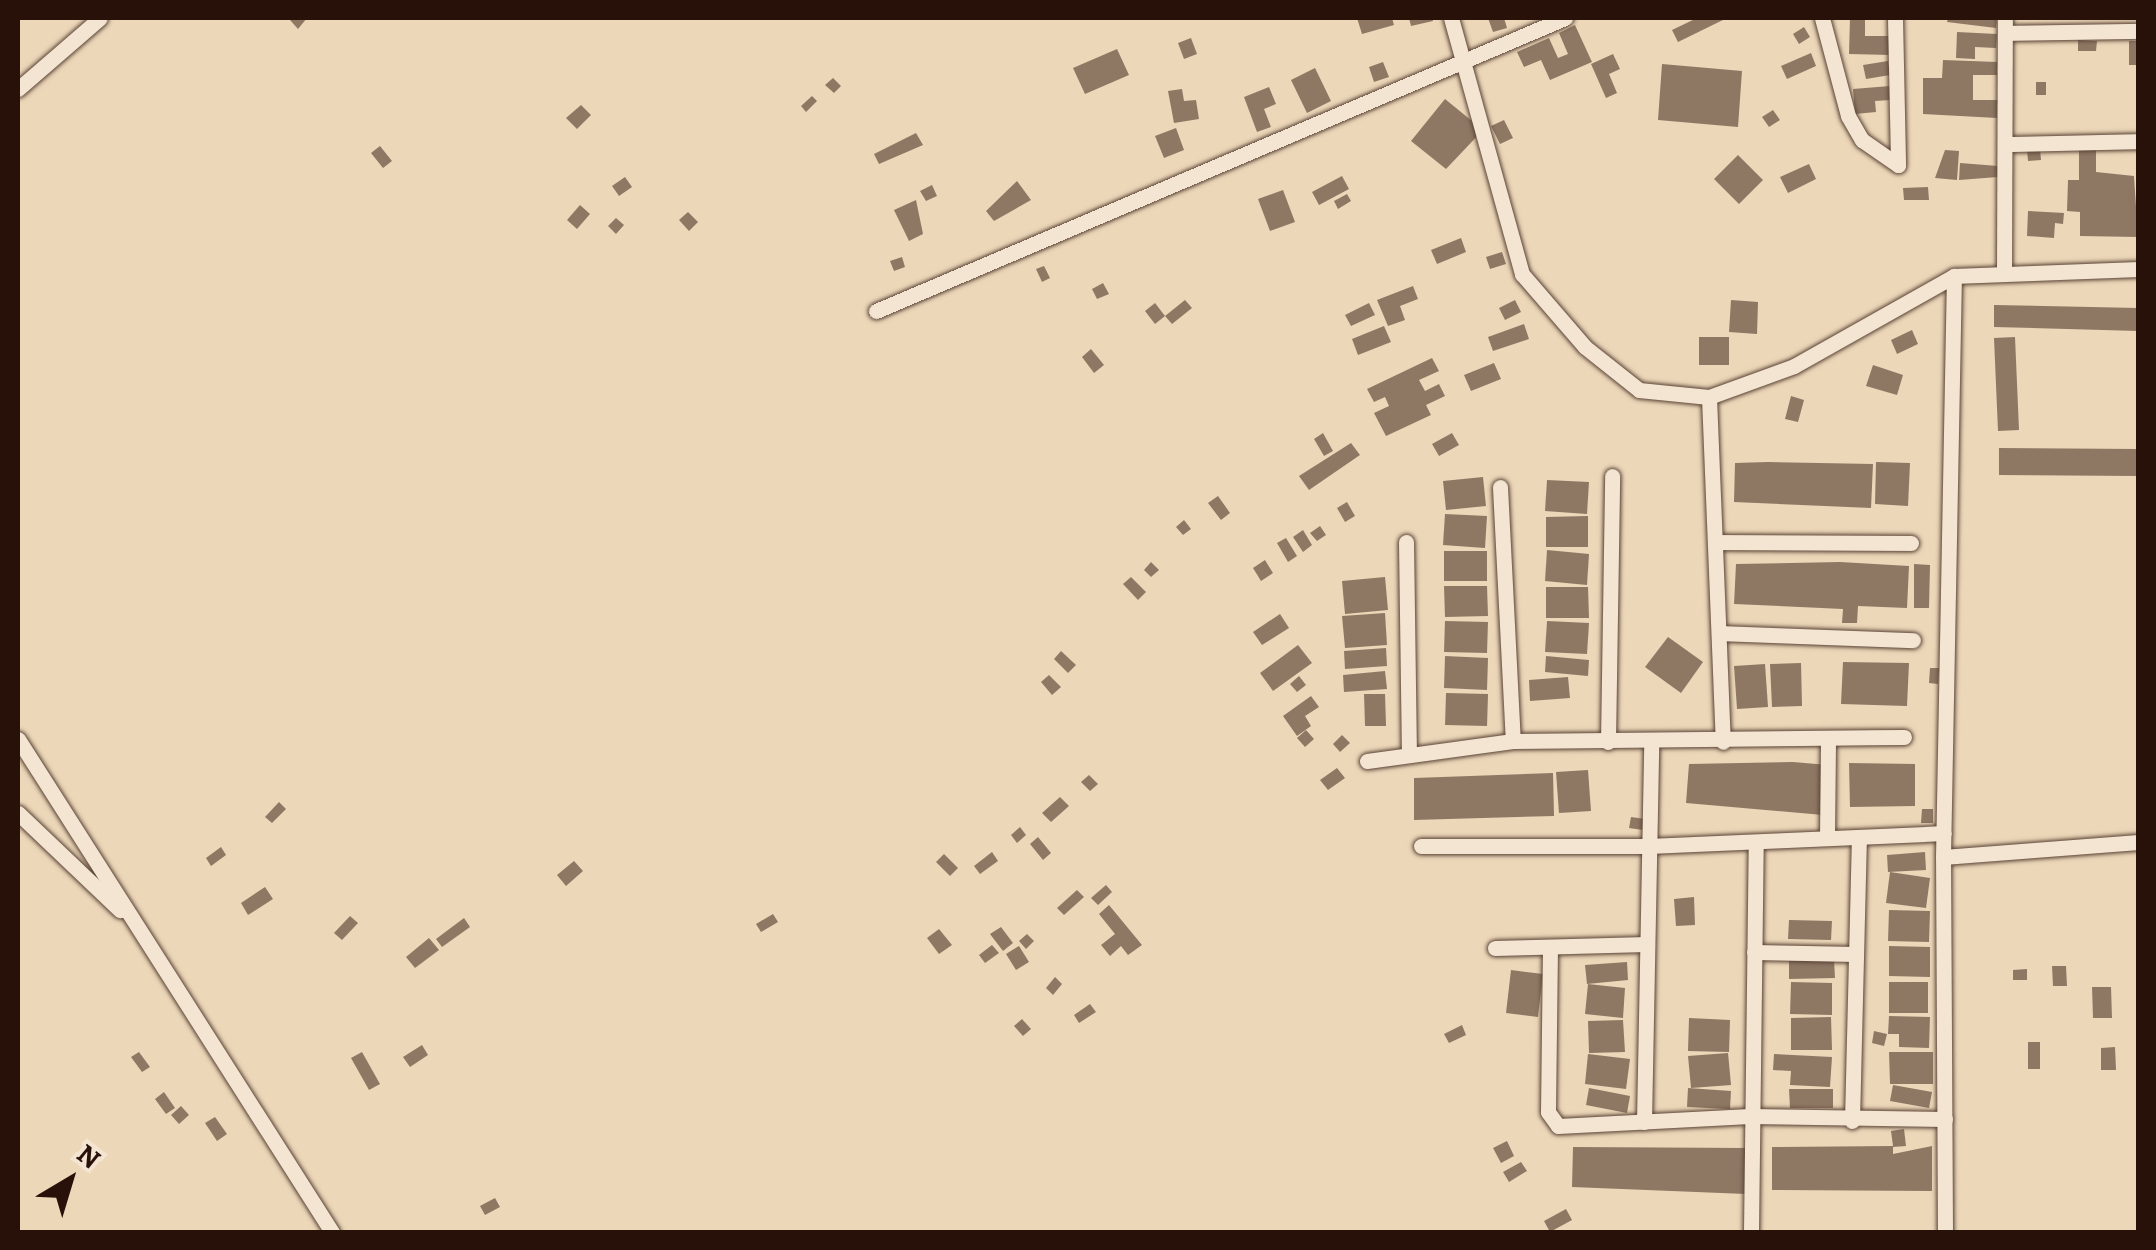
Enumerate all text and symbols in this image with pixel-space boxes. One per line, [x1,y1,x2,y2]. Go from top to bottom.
north arrow [20,1130,120,1230]
text: N [69,1135,108,1178]

